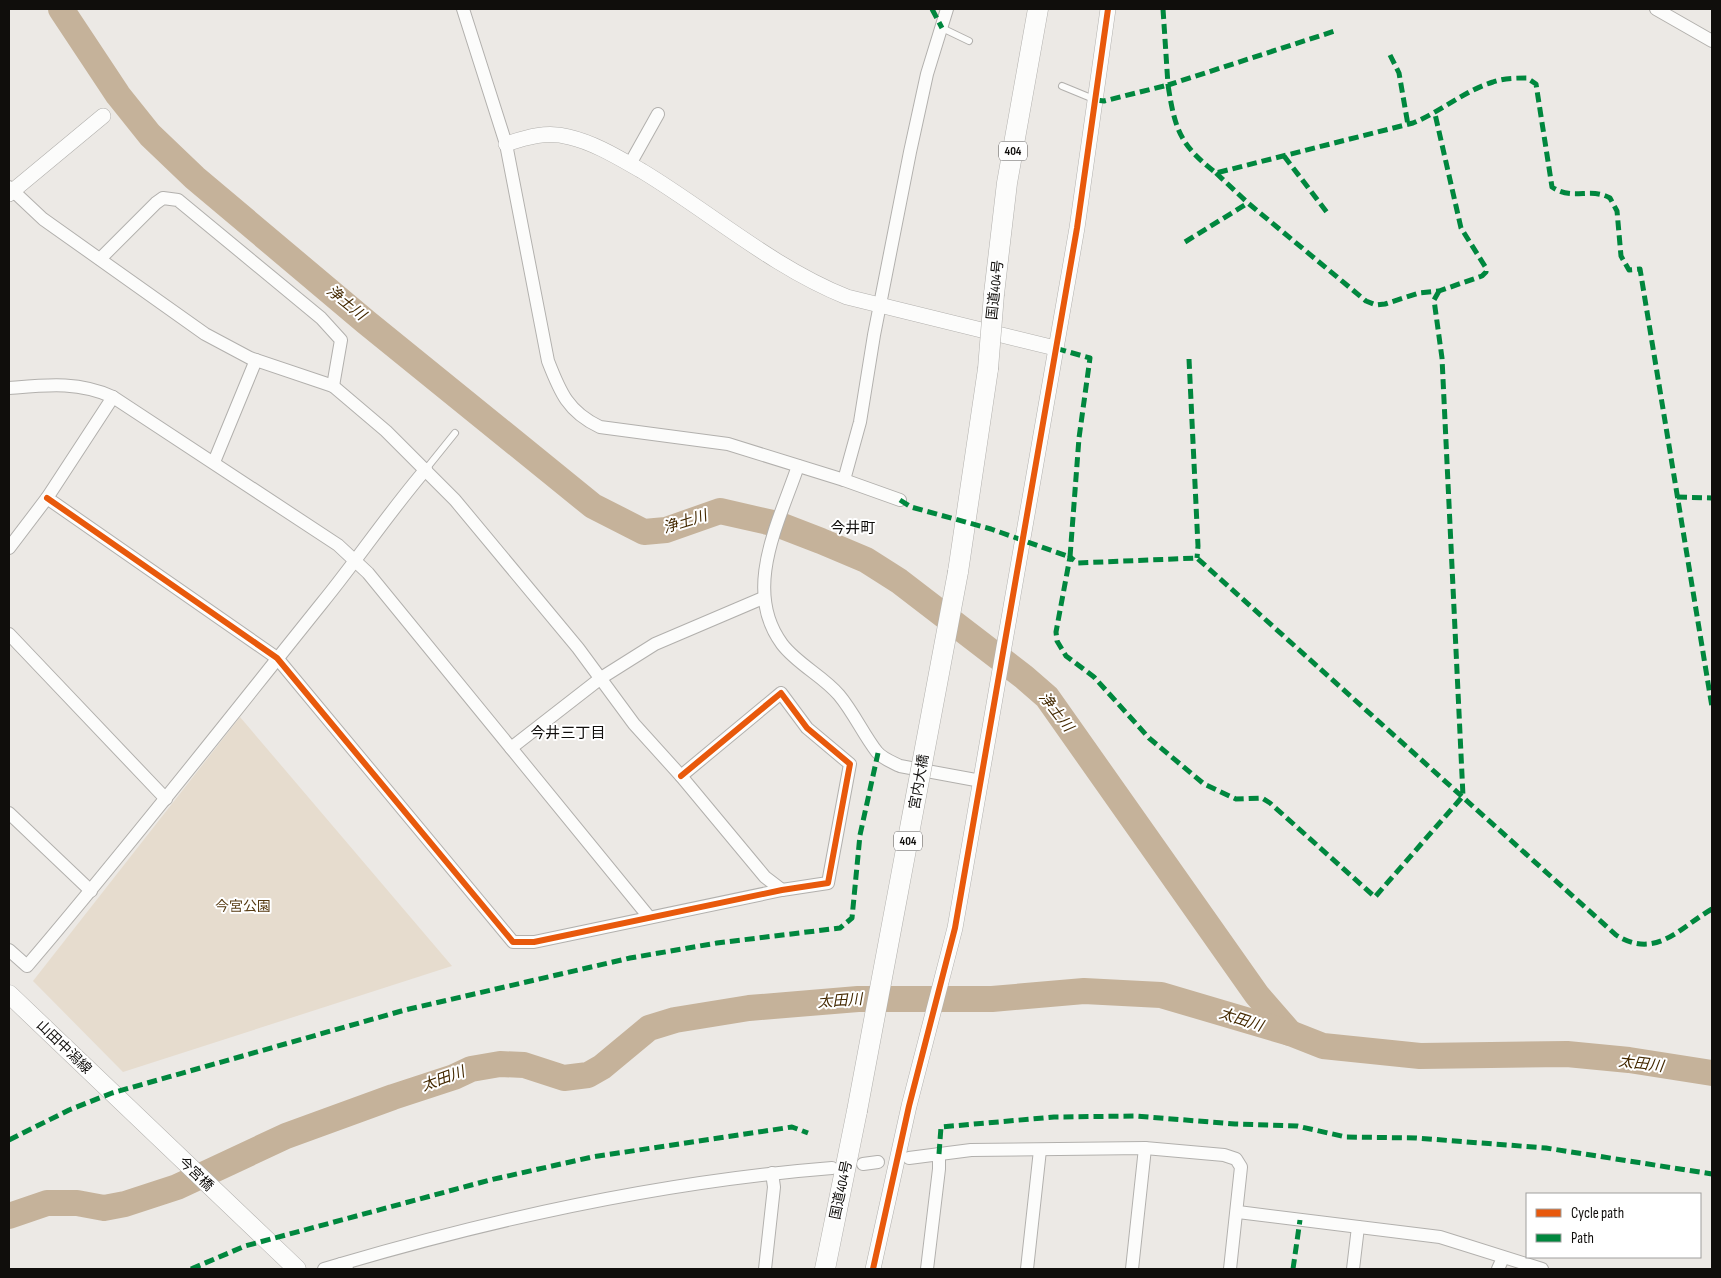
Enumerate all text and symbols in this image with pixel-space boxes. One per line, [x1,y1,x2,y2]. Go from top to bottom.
road number: 404 [999,142,1027,160]
street label: 国道404号 [983,259,1007,321]
water label: 浄土川 [323,281,371,326]
water label: 浄土川 [661,506,711,538]
district label: 今井町 [830,519,876,538]
water label: 浄土川 [1035,688,1079,737]
district label: 今井三丁目 [530,724,606,743]
street label: 宮内大橋 [906,753,932,811]
road number: 404 [894,831,922,850]
park label: 今宮公園 [215,898,271,915]
water label: 太田川 [817,990,865,1012]
water label: 太田川 [1217,1004,1267,1037]
street label: 山田中潟線 [33,1017,95,1077]
water label: 太田川 [1618,1052,1666,1076]
water label: 太田川 [419,1062,469,1096]
street label: 今宮橋 [175,1153,217,1195]
street label: 国道404号 [826,1159,856,1221]
legend [1526,1193,1701,1258]
text: Cycle path [1571,1204,1624,1223]
text: Path [1571,1229,1594,1248]

